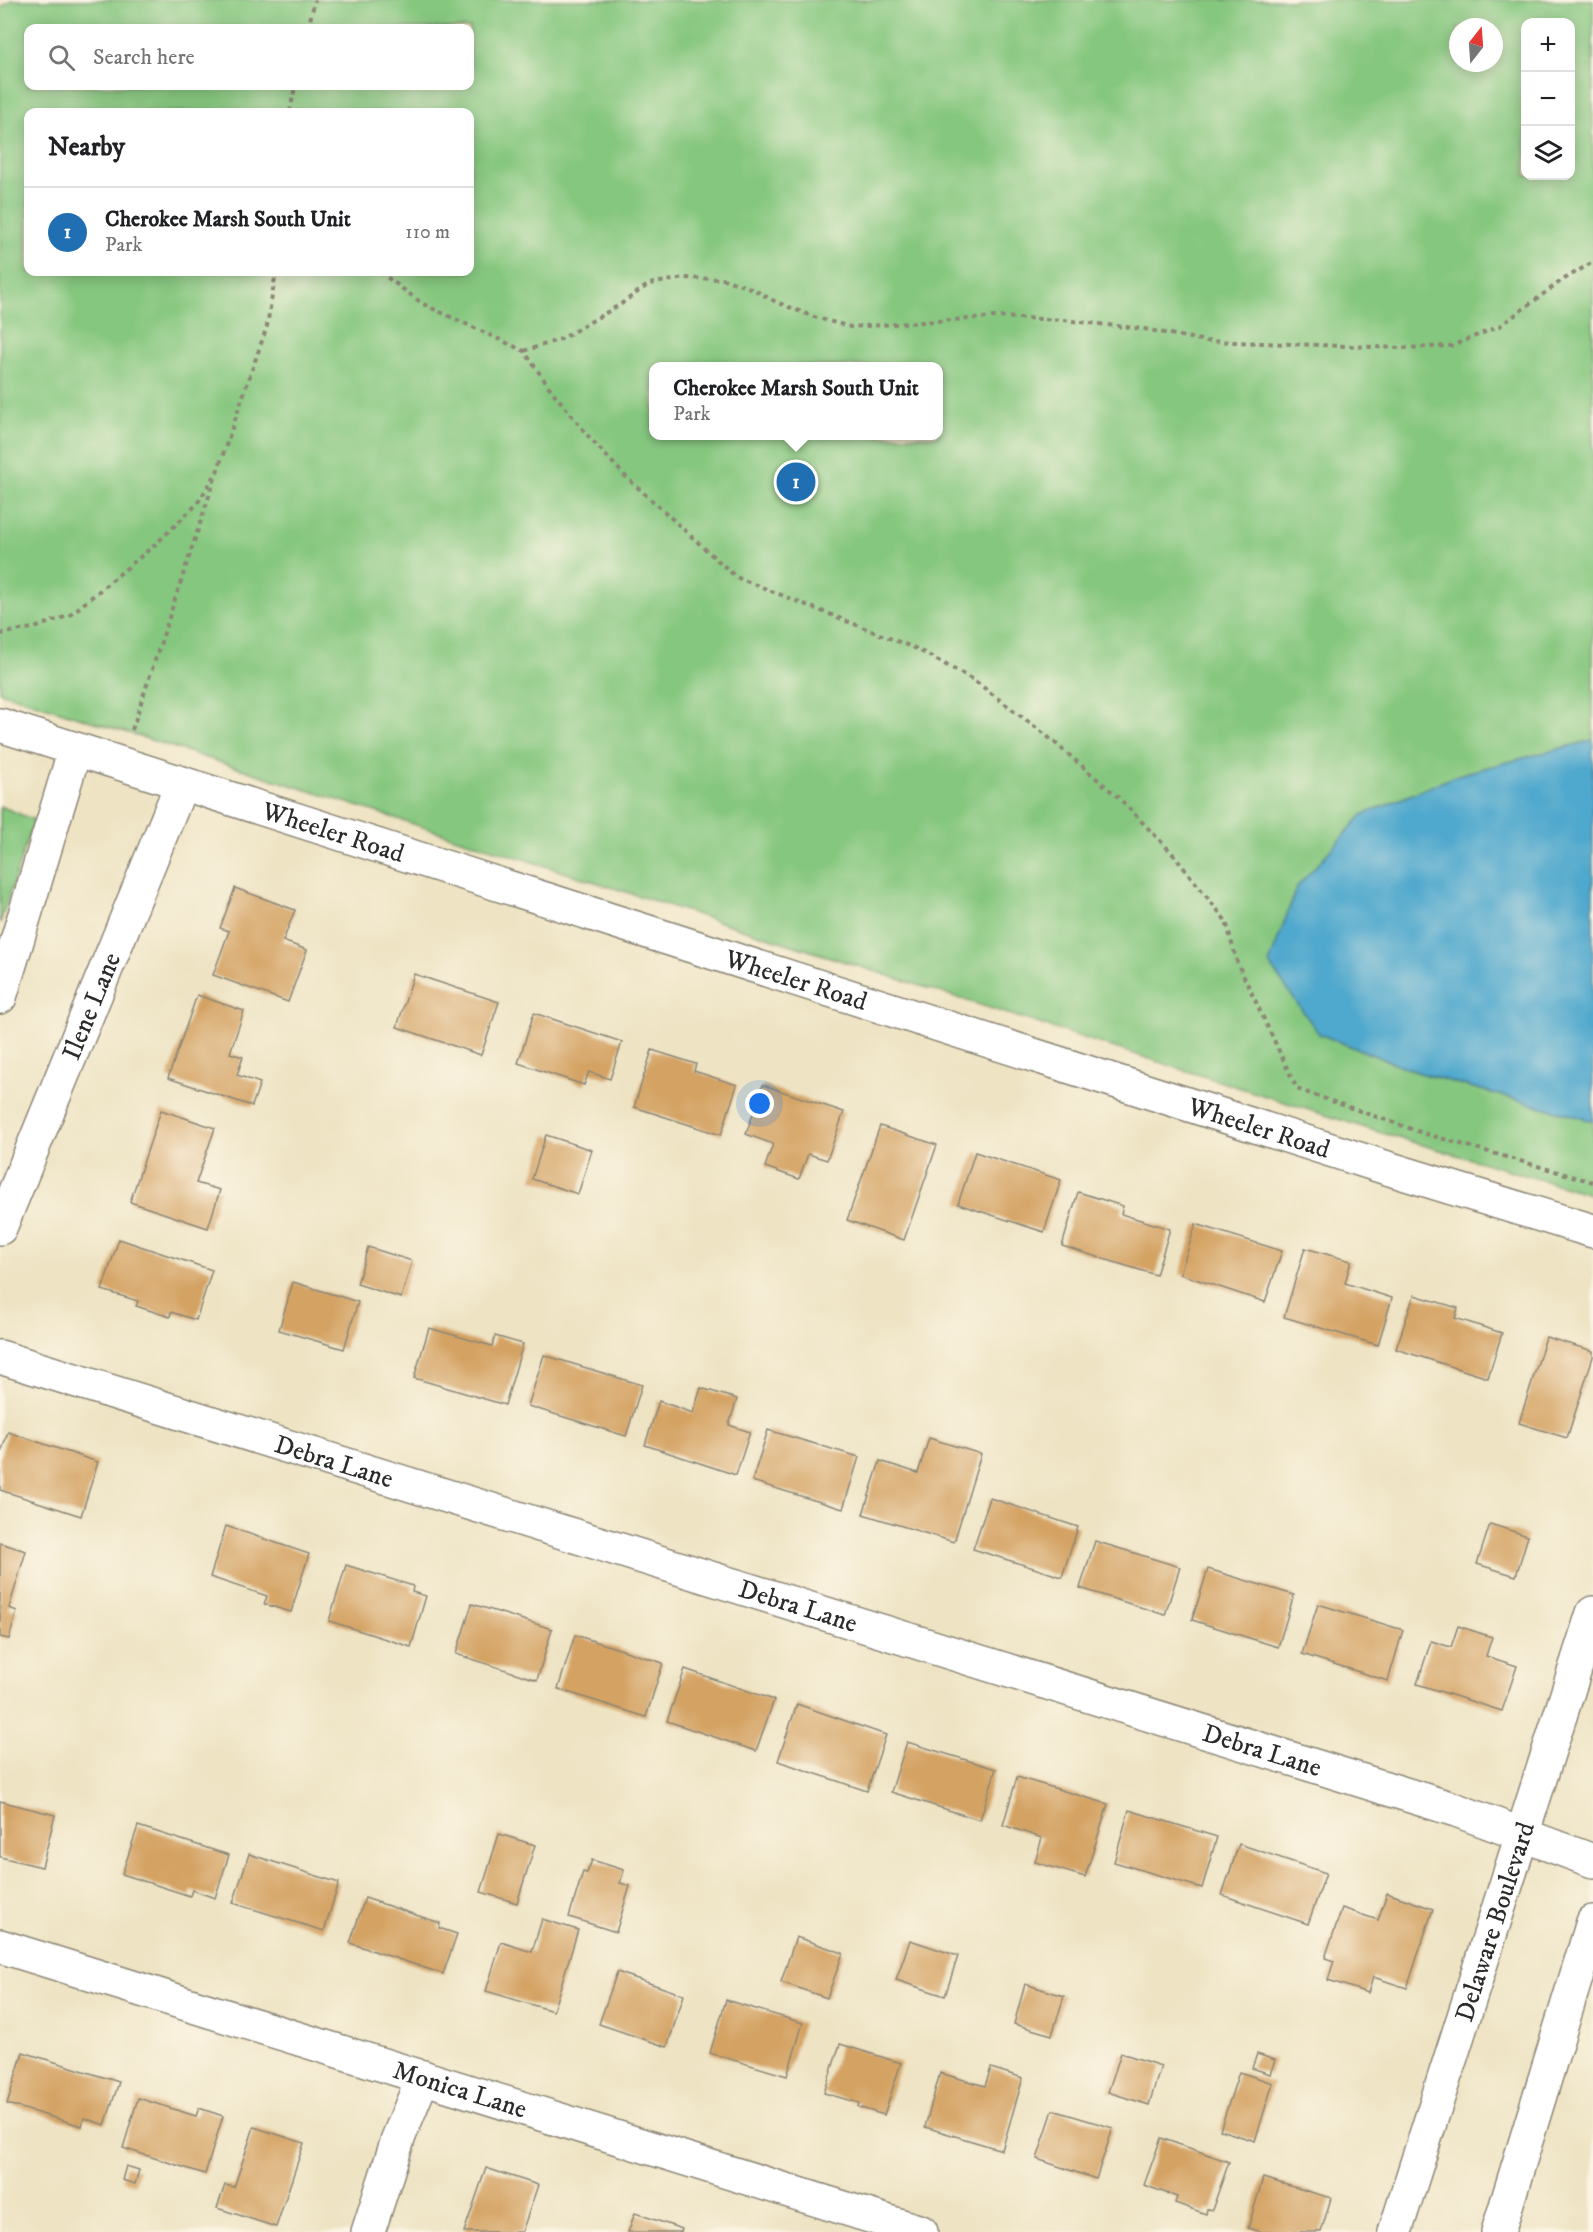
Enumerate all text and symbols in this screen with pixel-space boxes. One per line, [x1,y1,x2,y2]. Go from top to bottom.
north arrow [1449,18,1503,72]
map controls [1521,18,1575,180]
button: + [1521,18,1575,72]
search box [24,24,474,90]
icon: search [45,41,78,74]
text: Search here [93,44,195,71]
button: − [1521,72,1575,126]
button: layers [1521,126,1575,180]
text: Nearby [48,131,125,164]
text: Cherokee Marsh South Unit [105,206,351,233]
text: 1 [64,220,71,245]
text: 110 m [405,220,450,245]
text: Park [105,233,142,258]
popup [649,362,943,440]
text: Cherokee Marsh South Unit [673,375,919,402]
text: Park [673,402,711,427]
pin: 1 [776,460,816,504]
street label: Wheeler Road [257,794,408,871]
street label: Wheeler Road [720,942,871,1019]
street label: Ilene Lane [56,948,129,1065]
your location [745,1089,774,1118]
street label: Wheeler Road [1183,1090,1334,1167]
street label: Debra Lane [270,1428,397,1496]
street label: Debra Lane [734,1573,861,1641]
street label: Debra Lane [1198,1717,1325,1785]
street label: Delaware Boulevard [1448,1818,1543,2026]
street label: Monica Lane [389,2054,531,2127]

